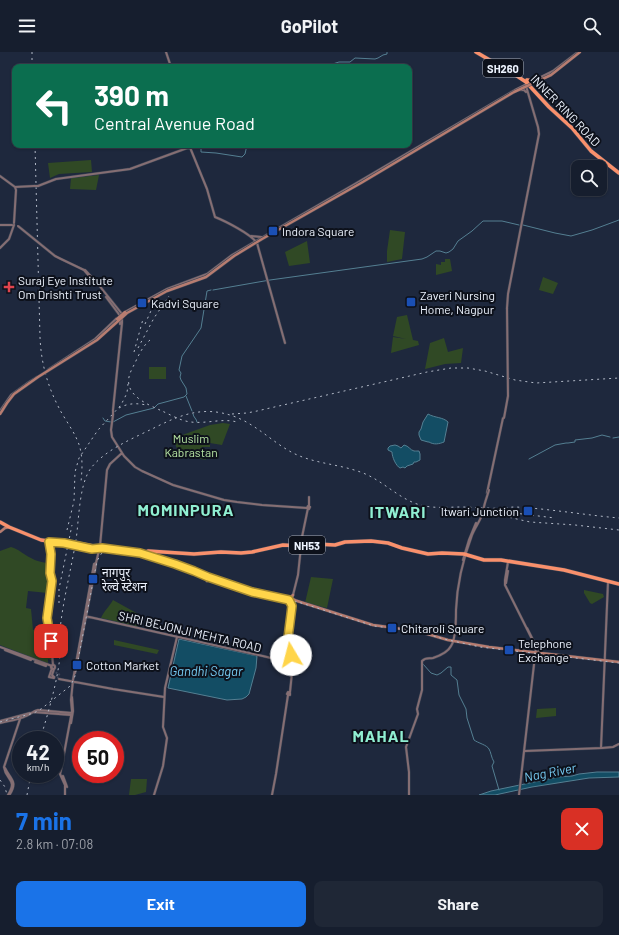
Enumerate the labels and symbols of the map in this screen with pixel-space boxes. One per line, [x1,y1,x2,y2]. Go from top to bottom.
road number: SH260 [483,59,523,77]
street label: INNER RING ROAD [528,71,604,149]
place label: Indora Square [282,224,354,238]
marker: Indora Square [267,225,279,237]
place label: Suraj Eye Institute Om Drishti Trust [18,273,113,301]
marker: Suraj Eye Institute Om Drishti Trust [3,281,15,293]
place label: Zaveri Nursing Home, Nagpur [420,288,495,316]
place label: Kadvi Square [151,296,219,310]
marker: Zaveri Nursing Home, Nagpur [405,296,417,308]
marker: Kadvi Square [136,297,148,309]
park label: Muslim Kabrastan [164,431,218,459]
district label: MOMINPURA [138,500,234,519]
district label: ITWARI [370,502,426,521]
place label: Itwari Junction [441,504,519,518]
marker: Itwari Junction [522,505,534,517]
road number: NH53 [289,536,325,554]
place label: नागपुर रेल्वे स्टेशन [102,565,147,593]
marker: नागपुर रेल्वे स्टेशन [87,573,99,585]
street label: SHRI BEJONJI MEHTA ROAD [117,608,263,654]
place label: Chitaroli Square [401,621,484,635]
marker: Chitaroli Square [386,622,398,634]
pin [34,624,68,658]
position arrow [270,634,312,676]
place label: Telephone Exchange [518,636,572,664]
marker: Telephone Exchange [503,644,515,656]
place label: Cotton Market [86,658,159,672]
marker: Cotton Market [71,659,83,671]
water label: Gandhi Sagar [169,663,243,679]
district label: MAHAL [352,726,410,745]
speed limit sign: 50 [72,731,124,783]
water label: Nag River [523,759,578,785]

